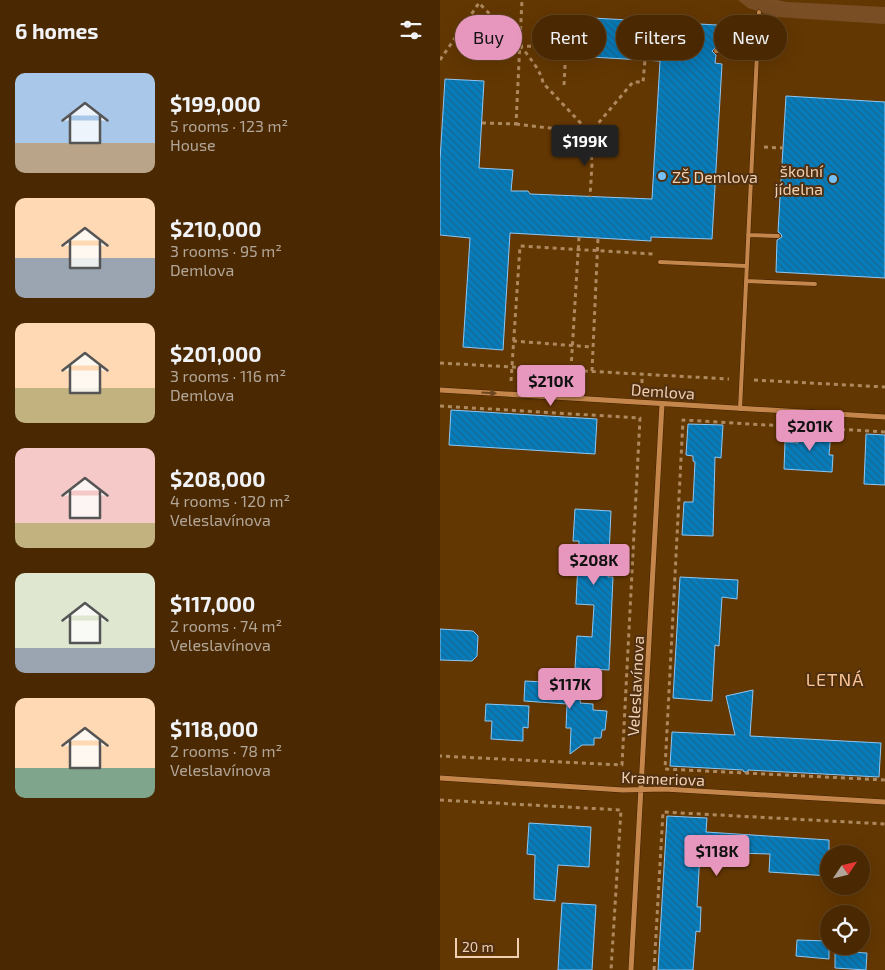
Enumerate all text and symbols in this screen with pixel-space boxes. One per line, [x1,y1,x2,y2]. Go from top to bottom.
chip: Buy [455,15,522,60]
chip: Rent [532,15,606,60]
chip: Filters [616,15,704,60]
chip: New [714,15,787,60]
icon: filters [397,16,425,44]
text: 6 homes [15,18,98,43]
text: $199,000 [170,91,261,116]
icon: home [55,93,115,153]
text: 5 rooms · 123 m² [170,116,288,135]
pin: $199K [550,124,620,167]
text: $199K [562,131,608,150]
text: House [170,135,216,154]
place label: školní jídelna [774,161,824,199]
place label: ZŠ Demlova [672,167,758,186]
marker: ZŠ Demlova [656,170,668,182]
marker: školní jídelna [827,173,839,185]
text: $210,000 [170,216,262,241]
icon: home [55,218,115,278]
text: 3 rooms · 95 m² [170,241,282,260]
text: Demlova [170,260,234,279]
text: $201,000 [170,341,262,366]
icon: home [55,343,115,403]
pin: $210K [516,364,586,407]
text: 3 rooms · 116 m² [170,366,286,385]
text: $210K [528,371,574,390]
street label: Demlova [630,379,696,403]
text: Demlova [170,385,234,404]
one-way arrow [481,390,497,398]
pin: $201K [775,410,845,452]
text: $201K [787,416,833,435]
text: $208,000 [170,466,266,491]
icon: home [55,468,115,528]
text: 4 rooms · 120 m² [170,491,290,510]
text: Veleslavínova [170,510,271,529]
pin: $208K [559,544,629,586]
text: $208K [570,550,618,569]
text: $117,000 [170,591,255,616]
icon: home [55,593,115,653]
text: 2 rooms · 74 m² [170,616,282,635]
text: Veleslavínova [170,635,271,654]
street label: Veleslavínova [623,635,647,737]
pin: $117K [535,668,605,710]
district label: LETNÁ [806,668,864,690]
text: $117K [549,674,591,693]
text: $118,000 [170,716,258,741]
icon: home [55,718,115,778]
text: 2 rooms · 78 m² [170,741,282,760]
text: Veleslavínova [170,760,271,779]
street label: Krameriova [621,767,705,789]
pin: $118K [682,834,752,877]
text: $118K [695,841,739,860]
north arrow [820,845,870,895]
map controls [820,845,870,955]
button: locate [820,905,870,955]
scale bar [455,935,519,958]
text: 20 m [462,938,494,955]

